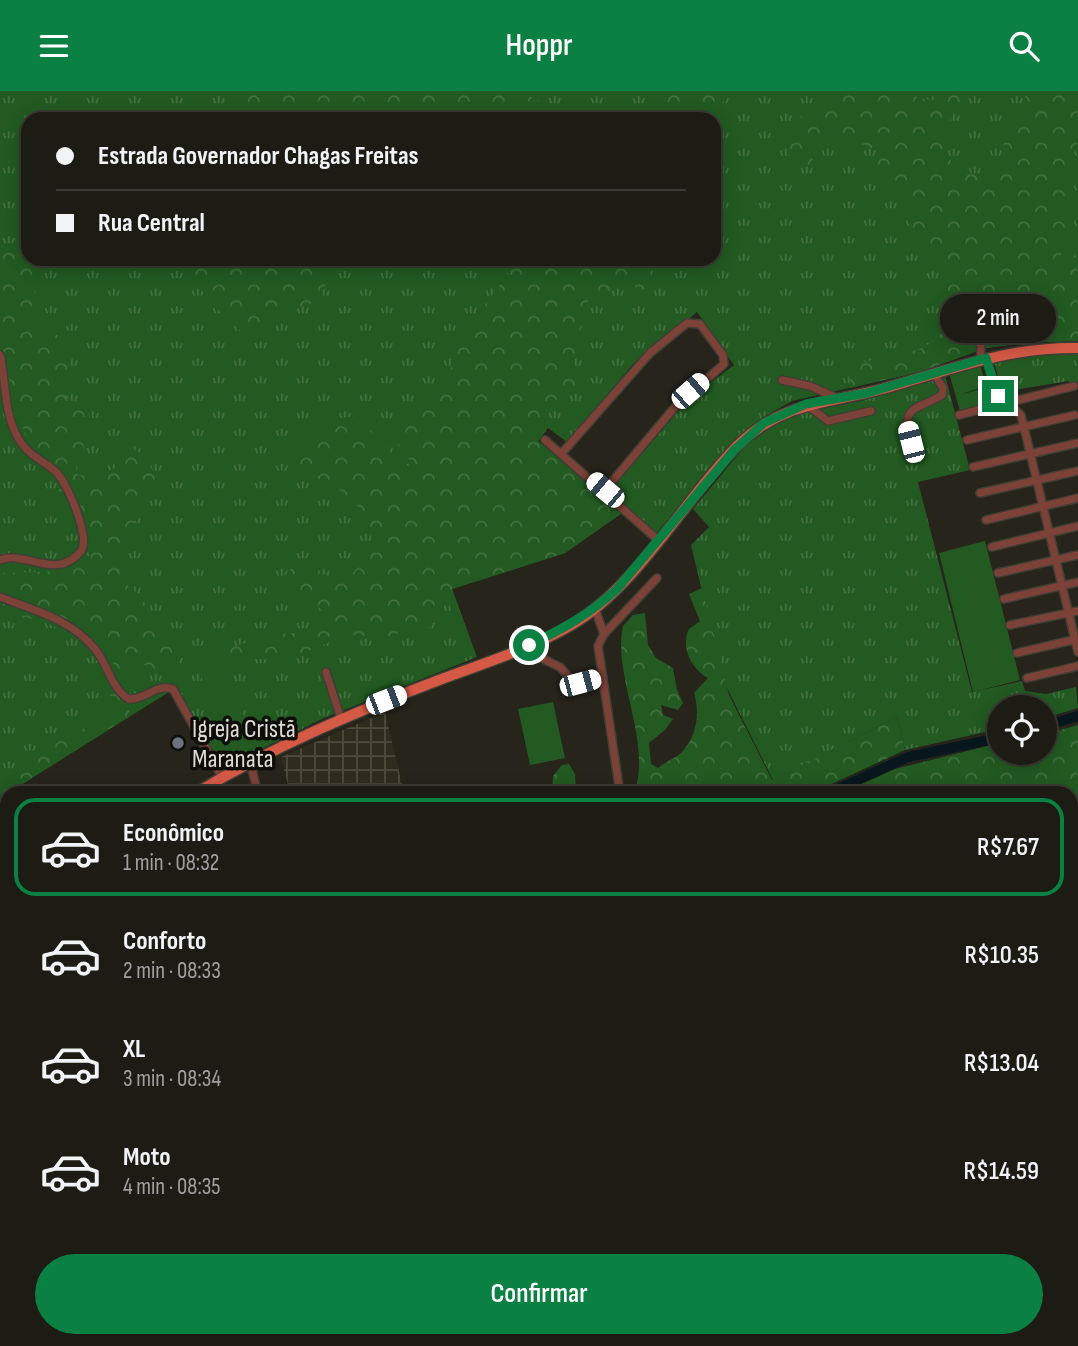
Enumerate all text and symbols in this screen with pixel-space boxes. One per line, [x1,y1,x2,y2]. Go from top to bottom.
text: Hoppr [505,26,573,65]
icon: menu [35,27,73,65]
icon: search [1005,27,1043,65]
text: Estrada Governador Chagas Freitas [98,141,419,172]
text: Rua Central [98,208,205,239]
callout: 2 min [940,295,1056,343]
text: 2 min [976,304,1020,332]
car [668,369,713,413]
route end [982,380,1014,412]
car [896,419,927,465]
car [583,468,628,512]
route start [513,629,545,661]
car [557,667,604,699]
car [363,683,410,717]
map controls [987,695,1057,765]
button: locate [987,695,1057,765]
place label: Igreja Cristã Maranata [192,714,296,775]
marker: Igreja Cristã Maranata [170,735,186,751]
icon: car [39,816,102,879]
text: Econômico [123,818,224,849]
text: R$7.67 [977,832,1039,863]
text: 1 min · 08:32 [123,849,219,877]
icon: car [39,924,102,987]
text: Conforto [123,926,206,957]
text: R$10.35 [964,940,1039,971]
text: 2 min · 08:33 [123,957,221,985]
icon: car [39,1032,102,1095]
text: XL [123,1034,145,1065]
text: R$13.04 [964,1048,1039,1079]
text: 3 min · 08:34 [123,1065,221,1093]
icon: car [39,1140,102,1203]
text: Moto [123,1142,171,1173]
text: R$14.59 [963,1156,1039,1187]
text: 4 min · 08:35 [123,1173,221,1201]
button: Confirmar [35,1254,1043,1334]

